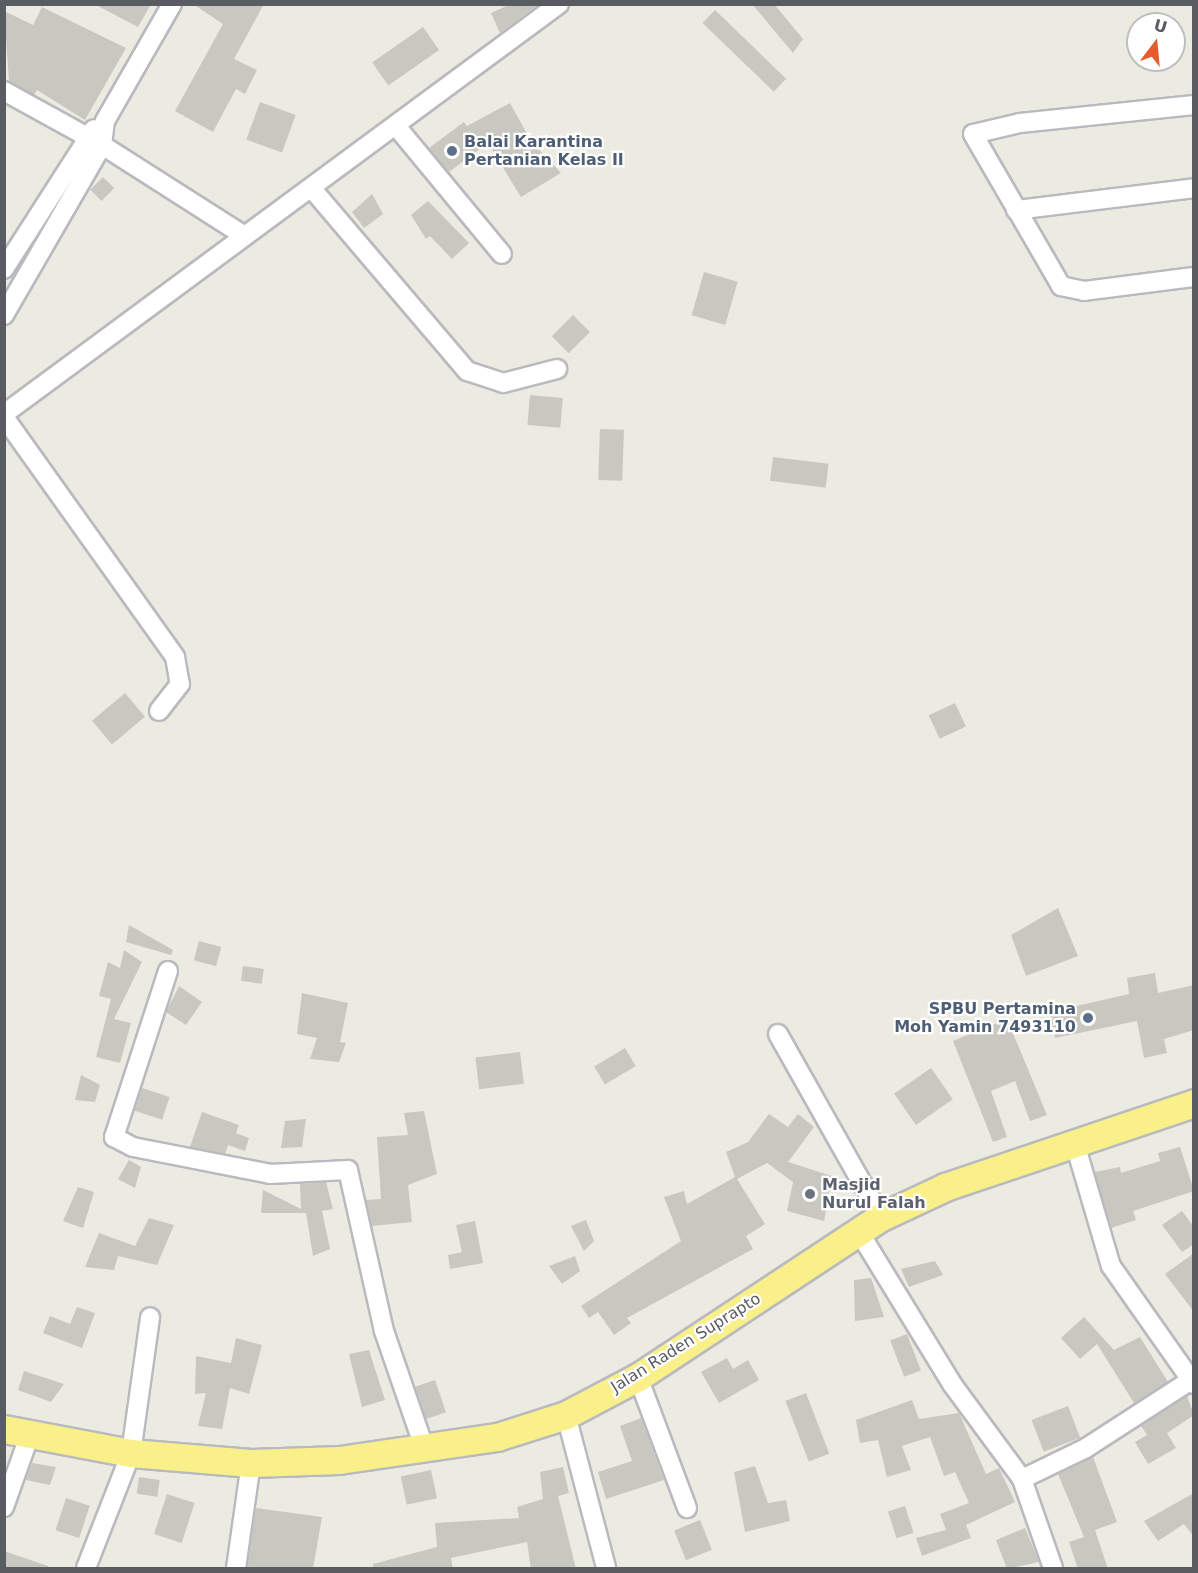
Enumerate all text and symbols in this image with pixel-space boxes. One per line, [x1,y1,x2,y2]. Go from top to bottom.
north arrow [1126,12,1186,72]
text: U [1152,15,1169,37]
place label: Balai Karantina Pertanian Kelas II [464,132,624,170]
marker: Balai Karantina Pertanian Kelas II [445,144,459,158]
place label: SPBU Pertamina Moh Yamin 7493110 [894,999,1076,1037]
marker: SPBU Pertamina Moh Yamin 7493110 [1081,1011,1095,1025]
place label: Masjid Nurul Falah [822,1175,926,1213]
marker: Masjid Nurul Falah [803,1187,817,1201]
street label: Jalan Raden Suprapto [608,1289,764,1397]

